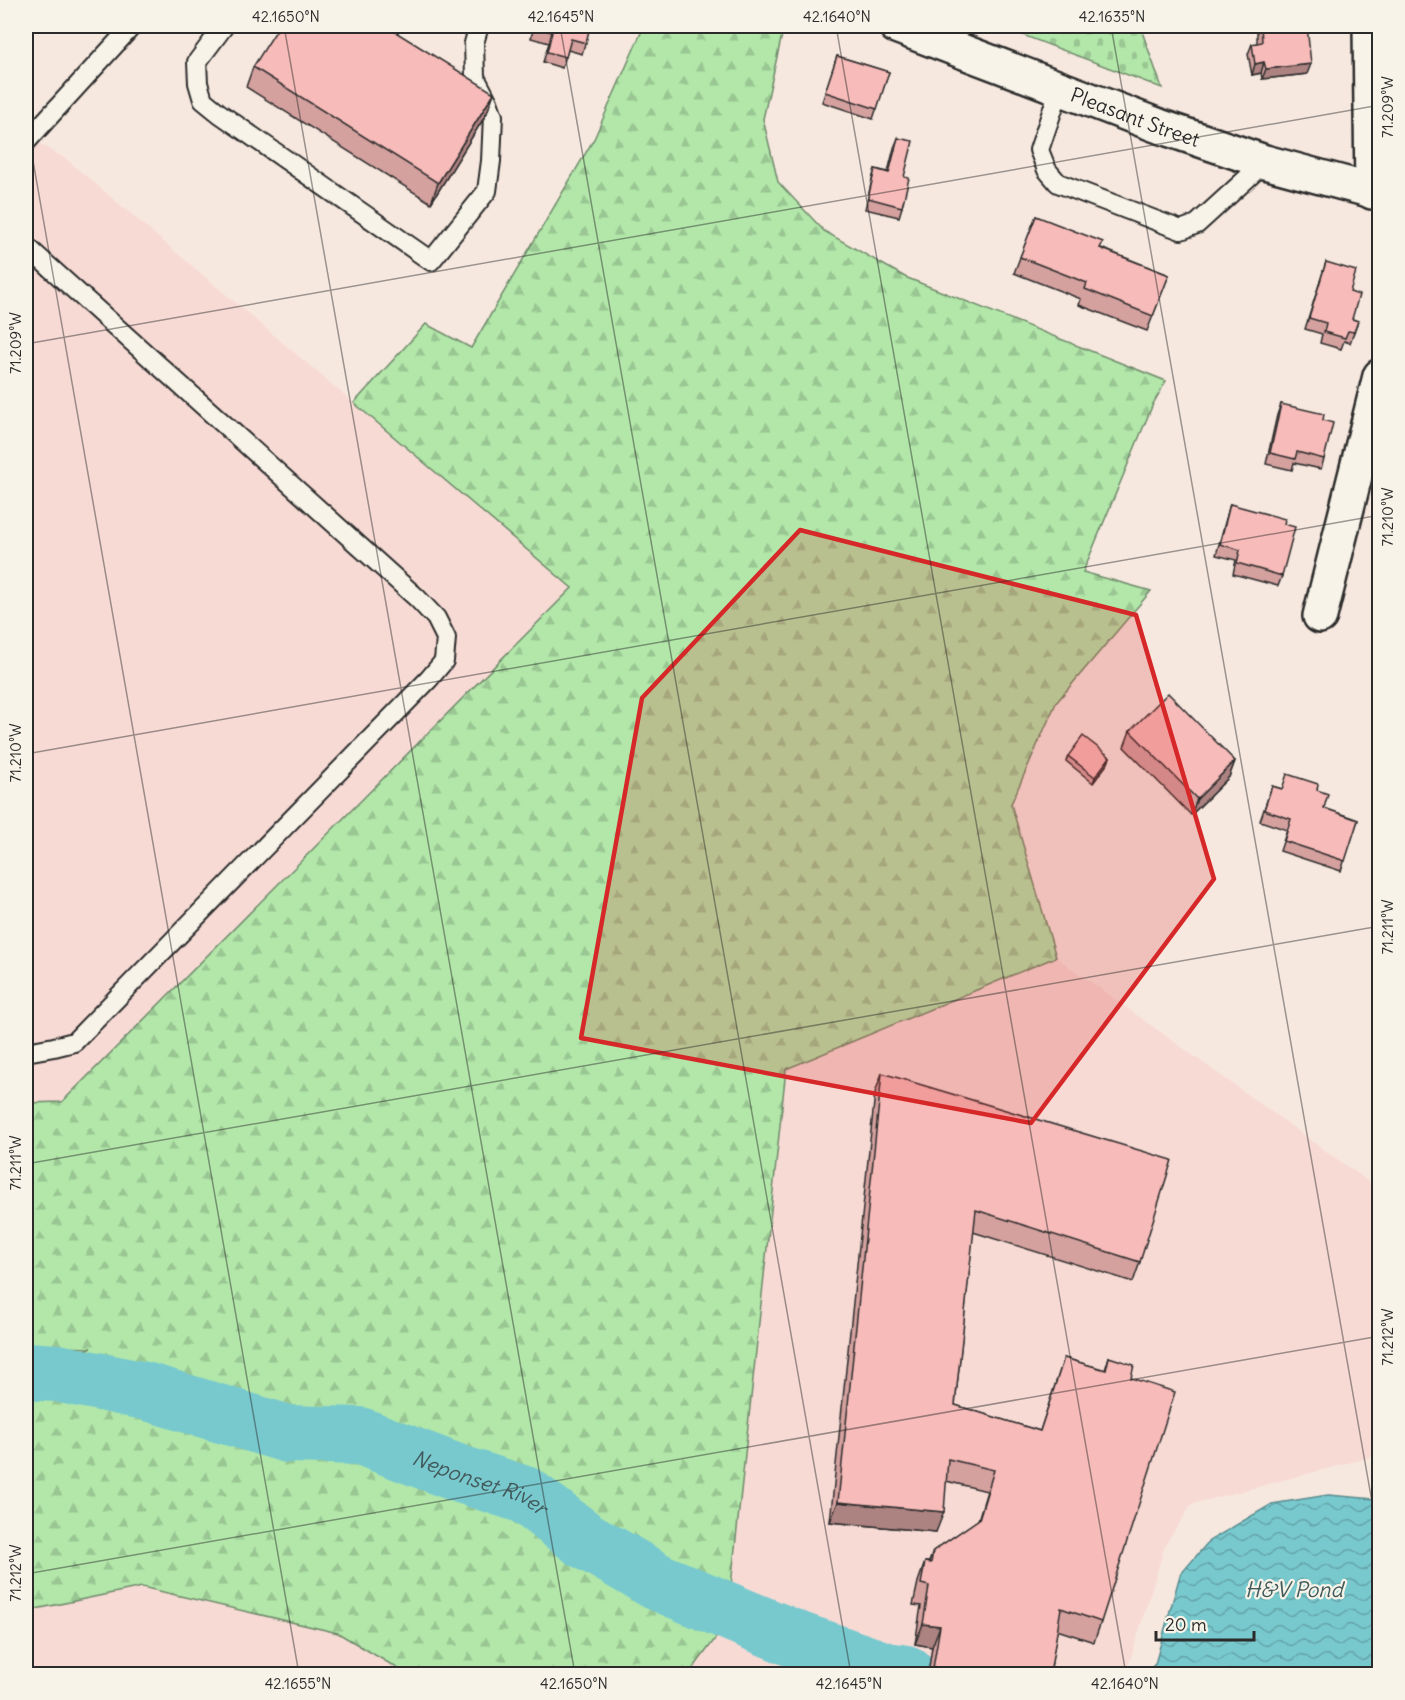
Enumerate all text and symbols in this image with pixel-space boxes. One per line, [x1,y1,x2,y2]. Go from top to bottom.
text: 42.1650°N [252,7,320,26]
text: 42.1645°N [528,7,594,26]
text: 42.1640°N [803,7,871,26]
text: 42.1635°N [1079,7,1145,26]
text: 71.209°W [1378,76,1397,138]
street label: Pleasant Street [1067,81,1203,152]
text: 71.209°W [6,312,25,374]
text: 71.210°W [1378,487,1397,547]
text: 71.210°W [6,723,25,783]
text: 71.211°W [1378,899,1397,955]
text: 71.211°W [6,1135,25,1191]
text: 71.212°W [1378,1308,1397,1366]
water label: Neponset River [409,1444,555,1522]
text: 71.212°W [6,1544,25,1602]
water label: H&V Pond [1245,1576,1346,1603]
scale bar [1156,1604,1254,1642]
text: 20 m [1165,1613,1207,1636]
text: 42.1655°N [265,1674,331,1693]
text: 42.1650°N [540,1674,608,1693]
text: 42.1645°N [816,1674,882,1693]
text: 42.1640°N [1091,1674,1159,1693]

